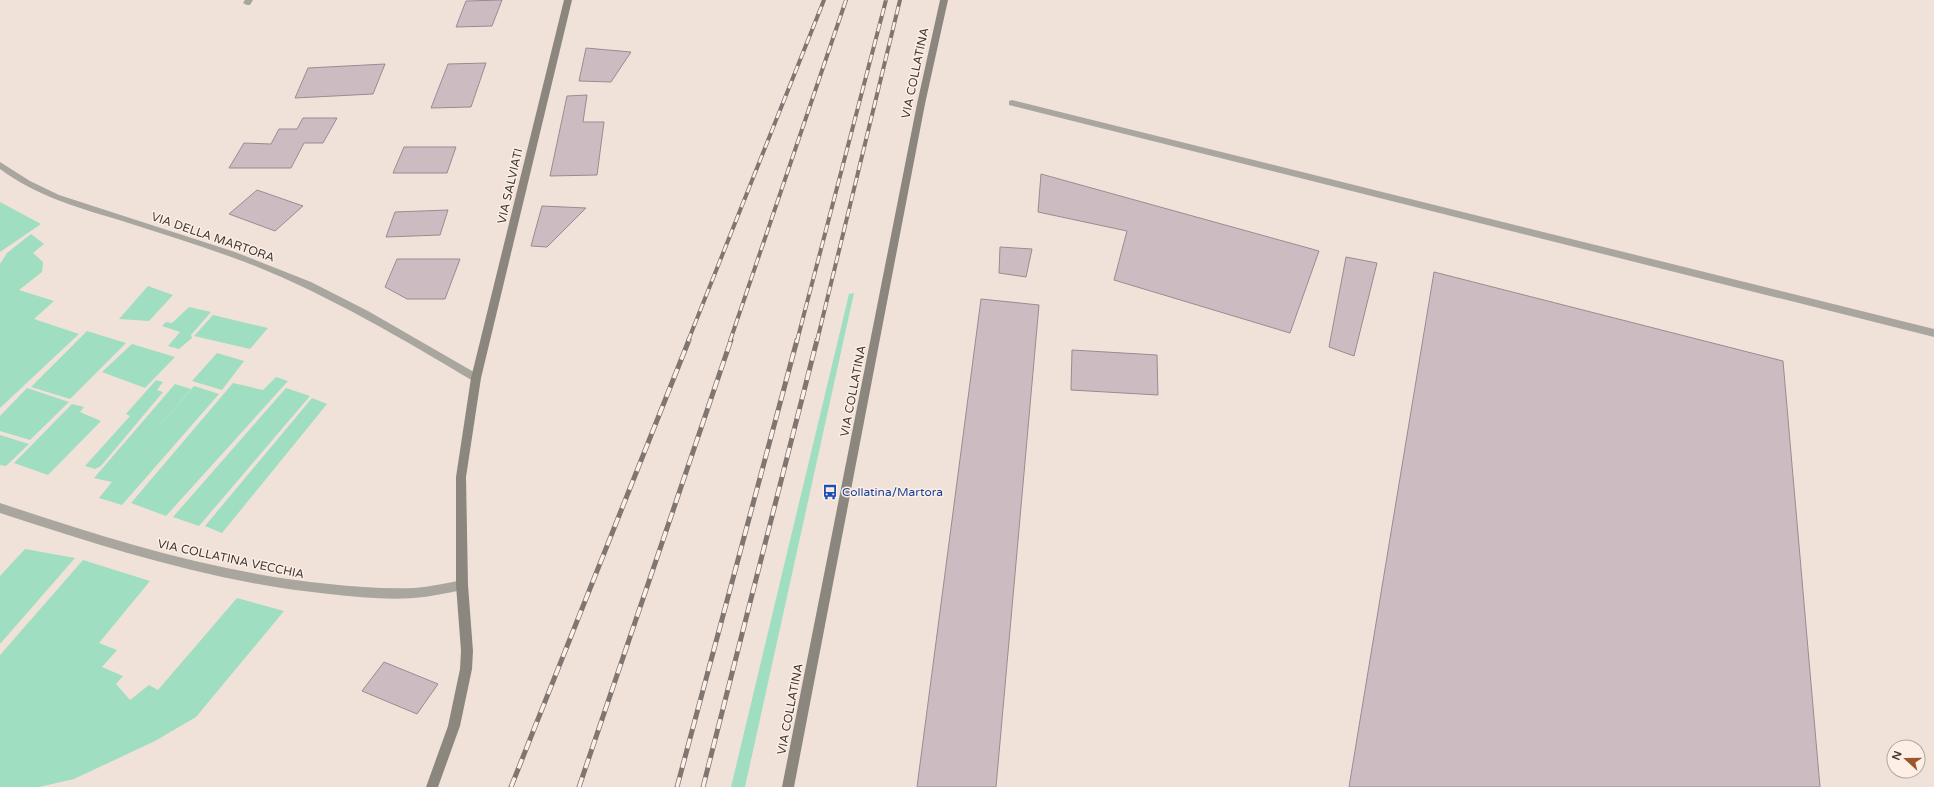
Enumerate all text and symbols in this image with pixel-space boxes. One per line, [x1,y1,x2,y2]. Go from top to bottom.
street label: VIA COLLATINA [899,26,932,120]
street label: VIA SALVIATI [494,147,526,225]
street label: VIA DELLA MARTORA [149,209,277,265]
street label: VIA COLLATINA [837,344,869,438]
bus stop icon: Collatina/Martora [821,483,839,501]
place label: Collatina/Martora [842,485,943,499]
street label: VIA COLLATINA VECCHIA [156,537,306,581]
street label: VIA COLLATINA [774,662,806,756]
north arrow [1886,739,1926,779]
text: N [1889,749,1905,762]

